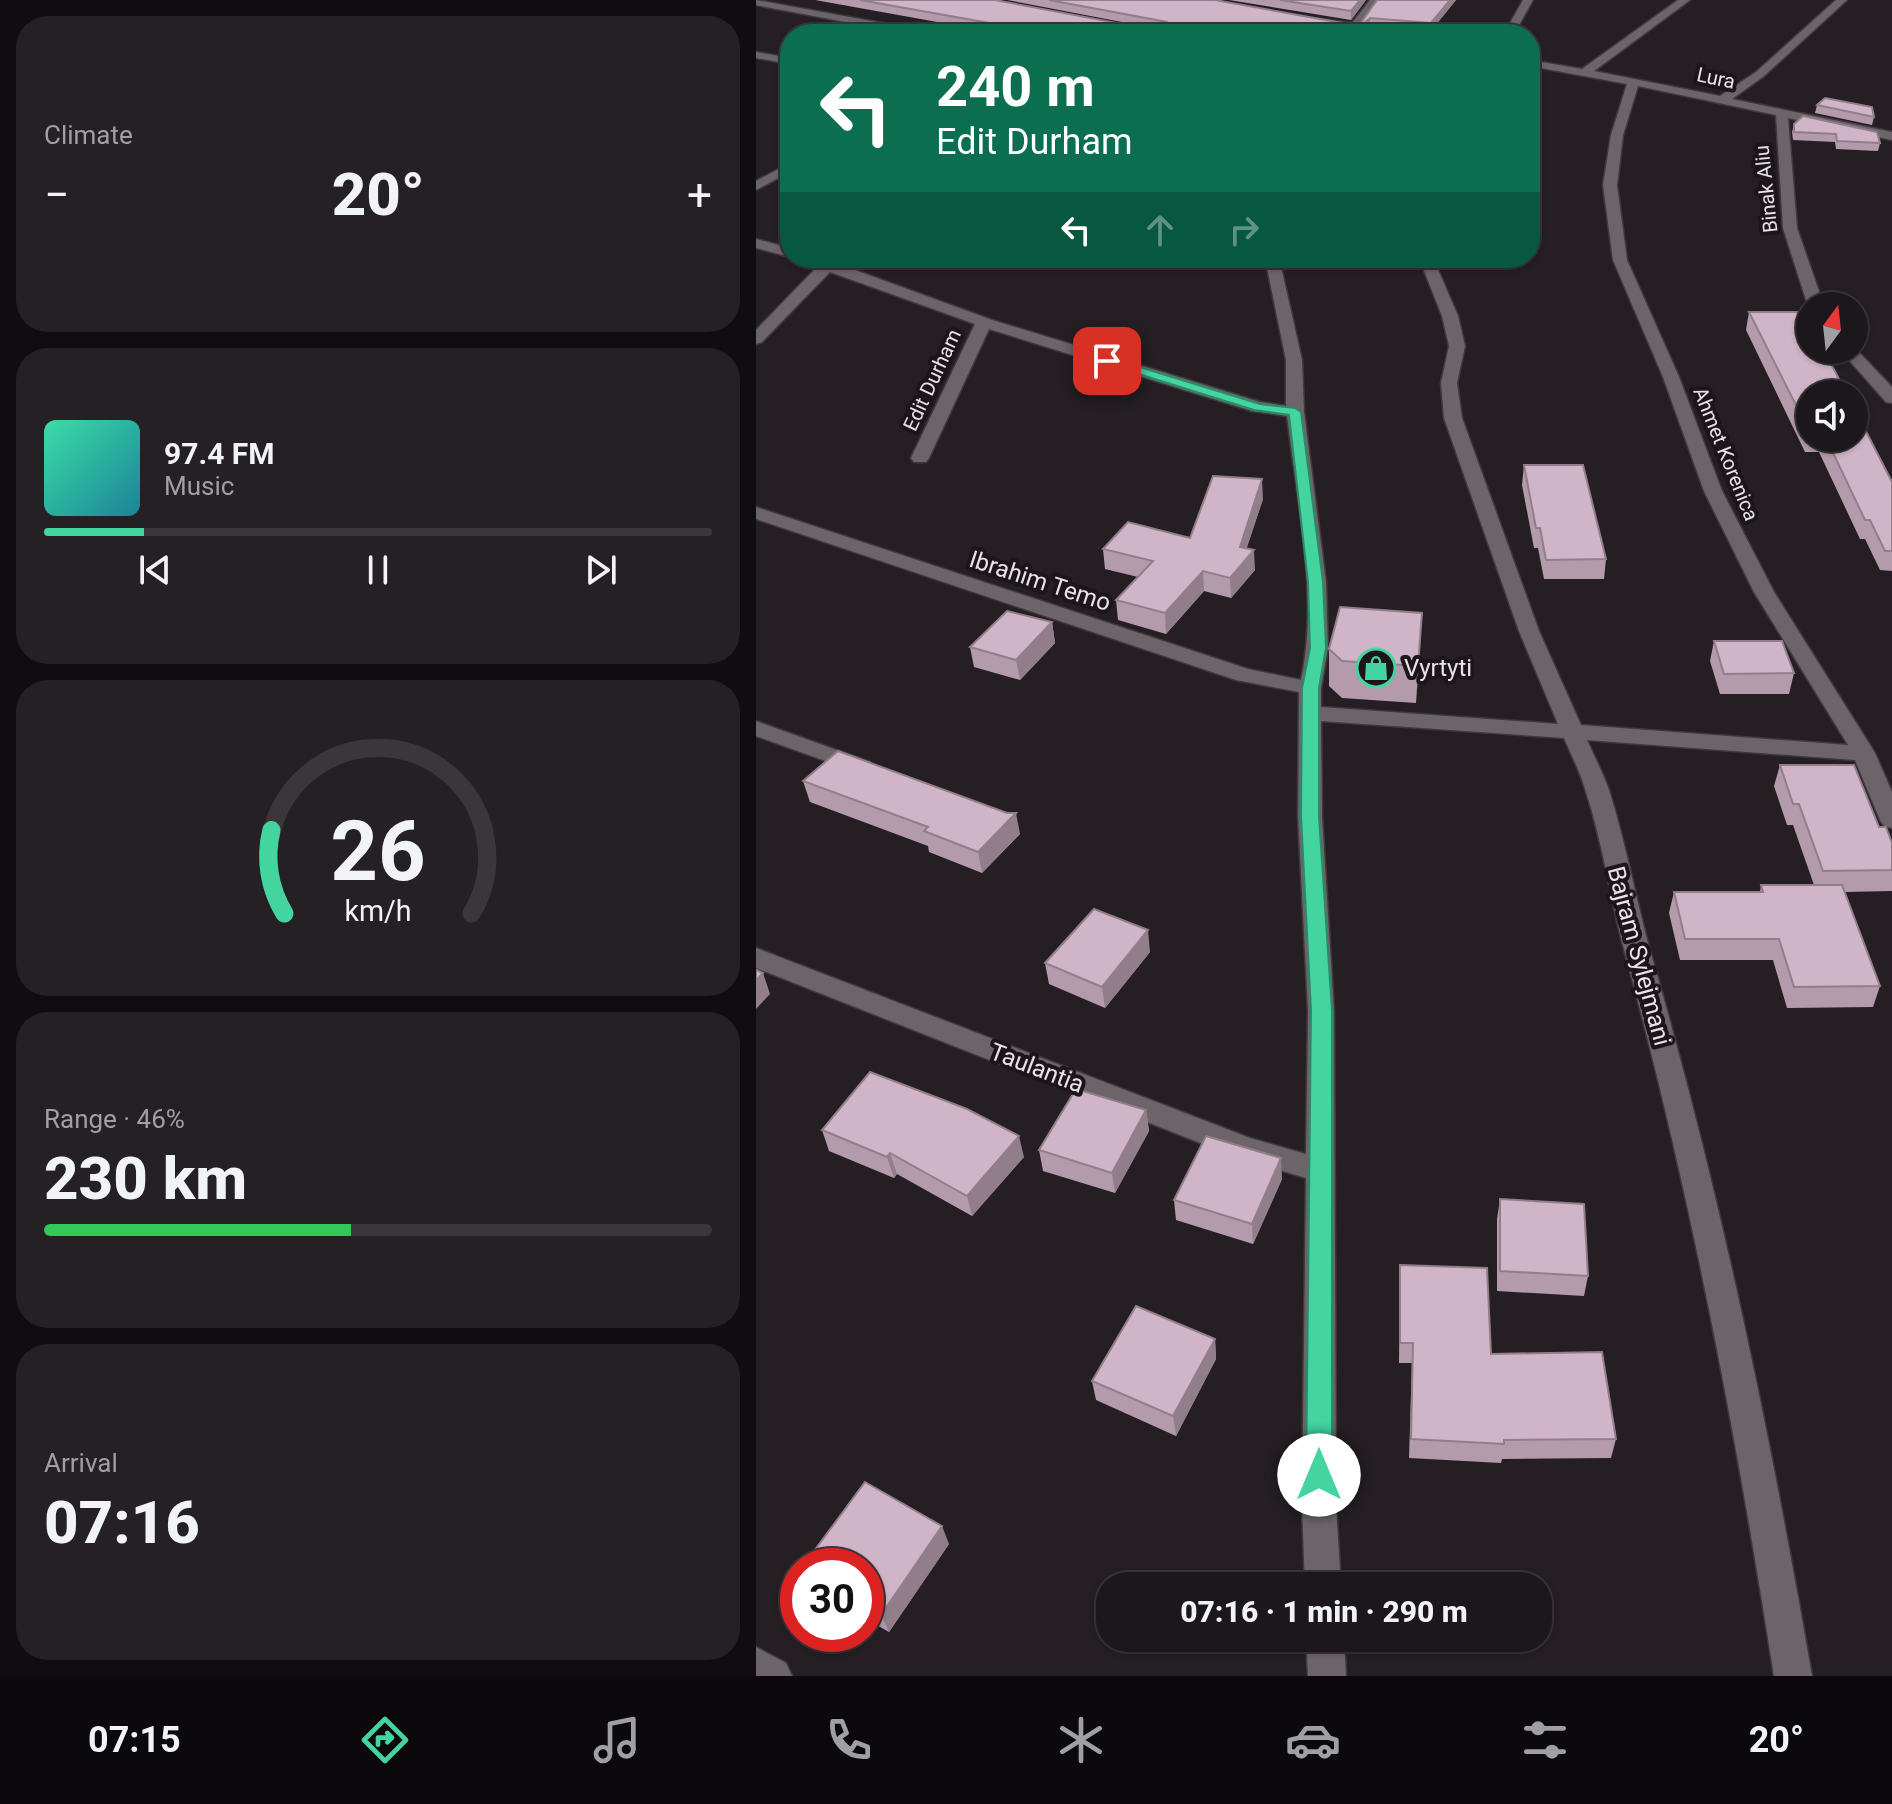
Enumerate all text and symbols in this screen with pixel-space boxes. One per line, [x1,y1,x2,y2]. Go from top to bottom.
text: 240 m [936,54,1095,120]
icon: left [804,56,908,160]
street label: Lura [1695,62,1737,94]
text: Climate [44,120,133,150]
text: Edit Durham [936,121,1133,163]
street label: Binak Aliu [1749,144,1783,234]
text: 20° [332,159,425,230]
text: − [44,169,69,221]
text: + [687,169,712,221]
icon: left [1054,208,1098,252]
icon: ahead [1138,208,1182,252]
icon: right [1222,208,1266,252]
north arrow [1796,292,1868,364]
map controls [1796,292,1868,452]
street label: Edit Durham [898,325,966,435]
pin [1073,327,1141,395]
icon: arrive [1085,339,1129,383]
button: sound [1796,380,1868,452]
street label: Ahmet Korenica [1688,384,1764,524]
text: 97.4 FM [164,436,275,471]
text: Music [164,471,234,501]
street label: Ibrahim Temo [966,545,1114,617]
icon: previous [133,548,177,592]
icon: pause [356,548,400,592]
icon: next [579,548,623,592]
shop icon: Vyrtyti [1355,647,1397,689]
place label: Vyrtyti [1404,654,1472,682]
text: 26 [330,803,426,900]
street label: Bajram Sylejmani [1602,863,1676,1049]
text: km/h [344,894,412,928]
street label: Taulantia [986,1037,1088,1099]
text: Range · 46% [44,1104,185,1134]
text: 230 km [44,1143,247,1214]
position arrow [1277,1433,1361,1517]
text: Arrival [44,1448,118,1478]
text: 07:16 [44,1487,200,1558]
speed limit sign: 30 [780,1548,884,1652]
text: 07:16 · 1 min · 290 m [1180,1594,1468,1629]
icon: directions [357,1712,413,1768]
icon: music [589,1712,645,1768]
icon: phone [821,1712,877,1768]
icon: climate [1053,1712,1109,1768]
icon: car [1285,1712,1341,1768]
icon: filters [1517,1712,1573,1768]
text: 07:15 [88,1719,181,1761]
text: 20° [1749,1719,1804,1761]

